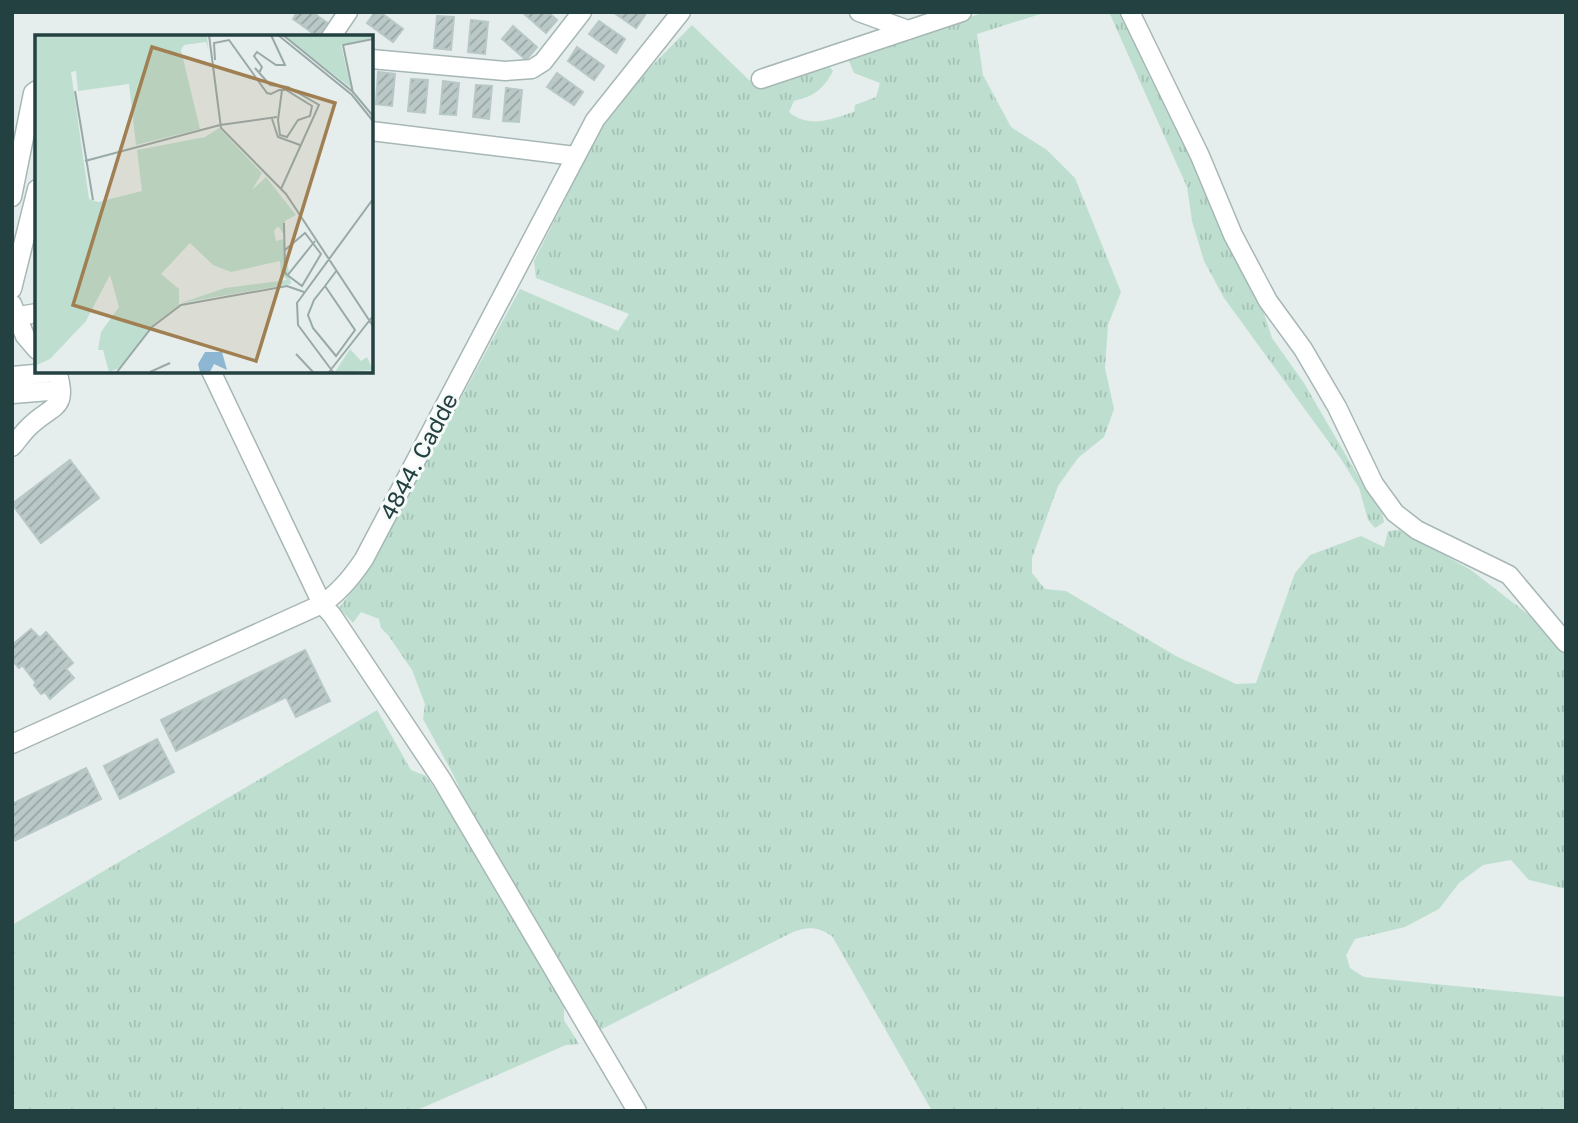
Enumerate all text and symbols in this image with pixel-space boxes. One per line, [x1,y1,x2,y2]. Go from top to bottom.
inset map [35,35,373,373]
street label: 4844. Cadde [373,388,463,524]

